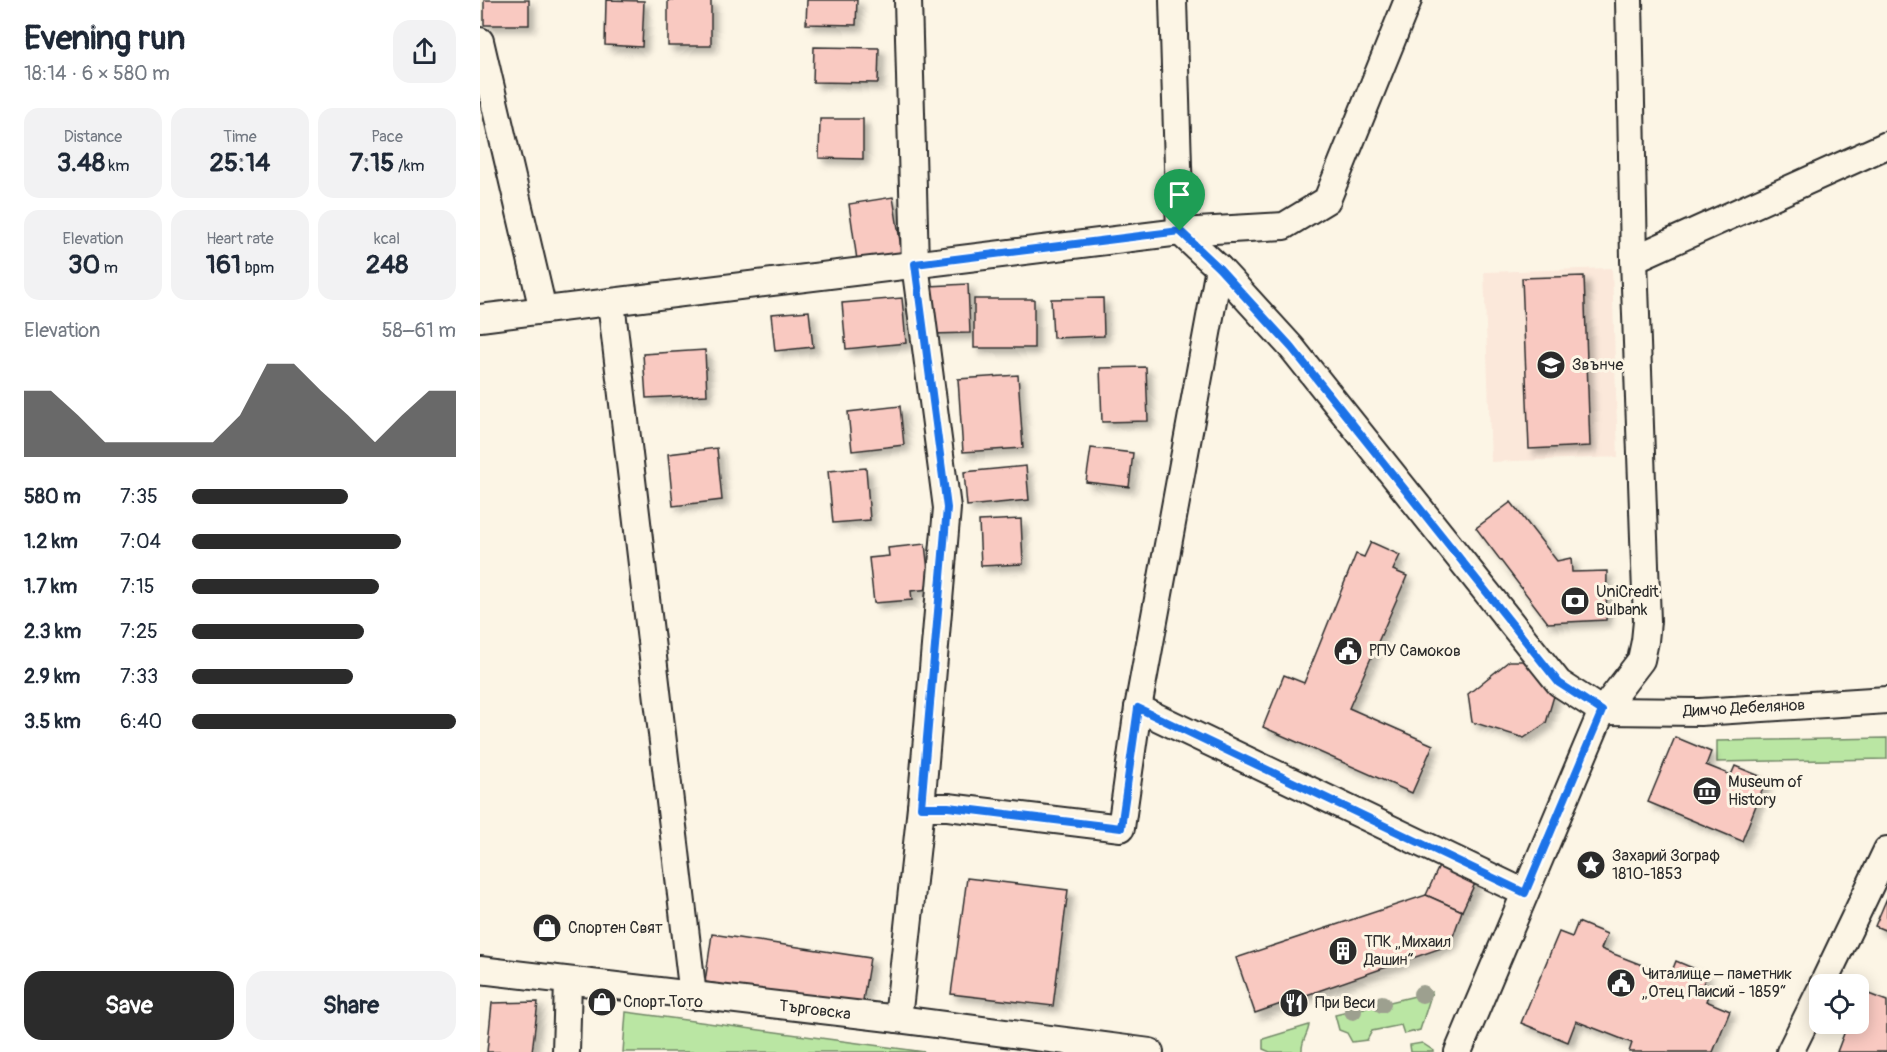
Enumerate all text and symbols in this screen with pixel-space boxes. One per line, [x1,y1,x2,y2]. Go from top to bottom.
text: Evening run [24,18,185,59]
button: share [393,20,456,83]
text: 18:14 · 6 × 580 m [24,61,170,86]
text: Distance [64,127,122,147]
text: Time [223,127,257,147]
text: Pace [371,127,403,147]
text: 3.48 [57,147,105,179]
text: 25:14 [210,147,270,179]
text: 7:15 [349,147,394,179]
text: km [105,156,129,176]
text: /km [394,156,425,176]
pin [1154,169,1205,231]
icon: arrive [1163,178,1196,211]
text: Elevation [63,229,123,249]
text: Heart rate [206,229,274,249]
text: kcal [374,229,400,249]
text: 30 [68,249,100,281]
text: 161 [206,249,241,281]
text: 248 [366,249,408,281]
text: m [100,258,118,278]
text: bpm [241,258,274,278]
text: Elevation [24,318,100,343]
text: 58–61 m [382,318,456,343]
school or university icon: Звънче [1535,349,1567,381]
place label: Звънче [1572,355,1623,375]
text: 580 m [24,484,81,509]
text: 7:35 [120,484,158,509]
text: 1.2 km [24,529,78,554]
text: 7:04 [120,529,161,554]
text: 1.7 km [24,574,77,599]
text: 7:15 [120,574,155,599]
place label: UniCredit Bulbank [1596,582,1659,620]
bank icon: UniCredit Bulbank [1559,585,1591,617]
text: 2.3 km [24,619,81,644]
text: 7:25 [120,619,158,644]
public building icon: РПУ Самоков [1332,635,1364,667]
place label: РПУ Самоков [1369,641,1461,661]
text: 2.9 km [24,664,80,689]
text: 7:33 [120,664,158,689]
street label: Димчо Дебелянов [1681,695,1806,721]
text: 3.5 km [24,709,81,734]
text: 6:40 [120,709,162,734]
place label: Museum of History [1728,772,1803,810]
museum icon: Museum of History [1691,775,1723,807]
place label: Захарий Зограф 1810-1853 [1612,846,1720,884]
place icon: Захарий Зограф 1810-1853 [1575,849,1607,881]
shop icon: Спортен Свят [531,912,563,944]
place label: Спортен Свят [568,918,663,938]
place label: ТПК „Михаил Дашин“ [1363,932,1451,970]
building icon: ТПК „Михаил Дашин“ [1327,935,1359,967]
place label: Читалище – паметник „Отец Паисий - 1859“ [1642,964,1792,1002]
public building icon: Читалище – паметник „Отец Паисий - 1859“ [1605,967,1637,999]
button: Save [24,971,234,1040]
button: Share [246,971,456,1040]
map controls [1809,974,1869,1034]
button: locate [1809,974,1869,1034]
shop icon: Спорт Тото [586,986,618,1018]
restaurant icon: При Веси [1278,987,1310,1019]
place label: Спорт Тото [623,992,703,1012]
place label: При Веси [1315,993,1375,1013]
street label: Търговска [778,996,852,1024]

